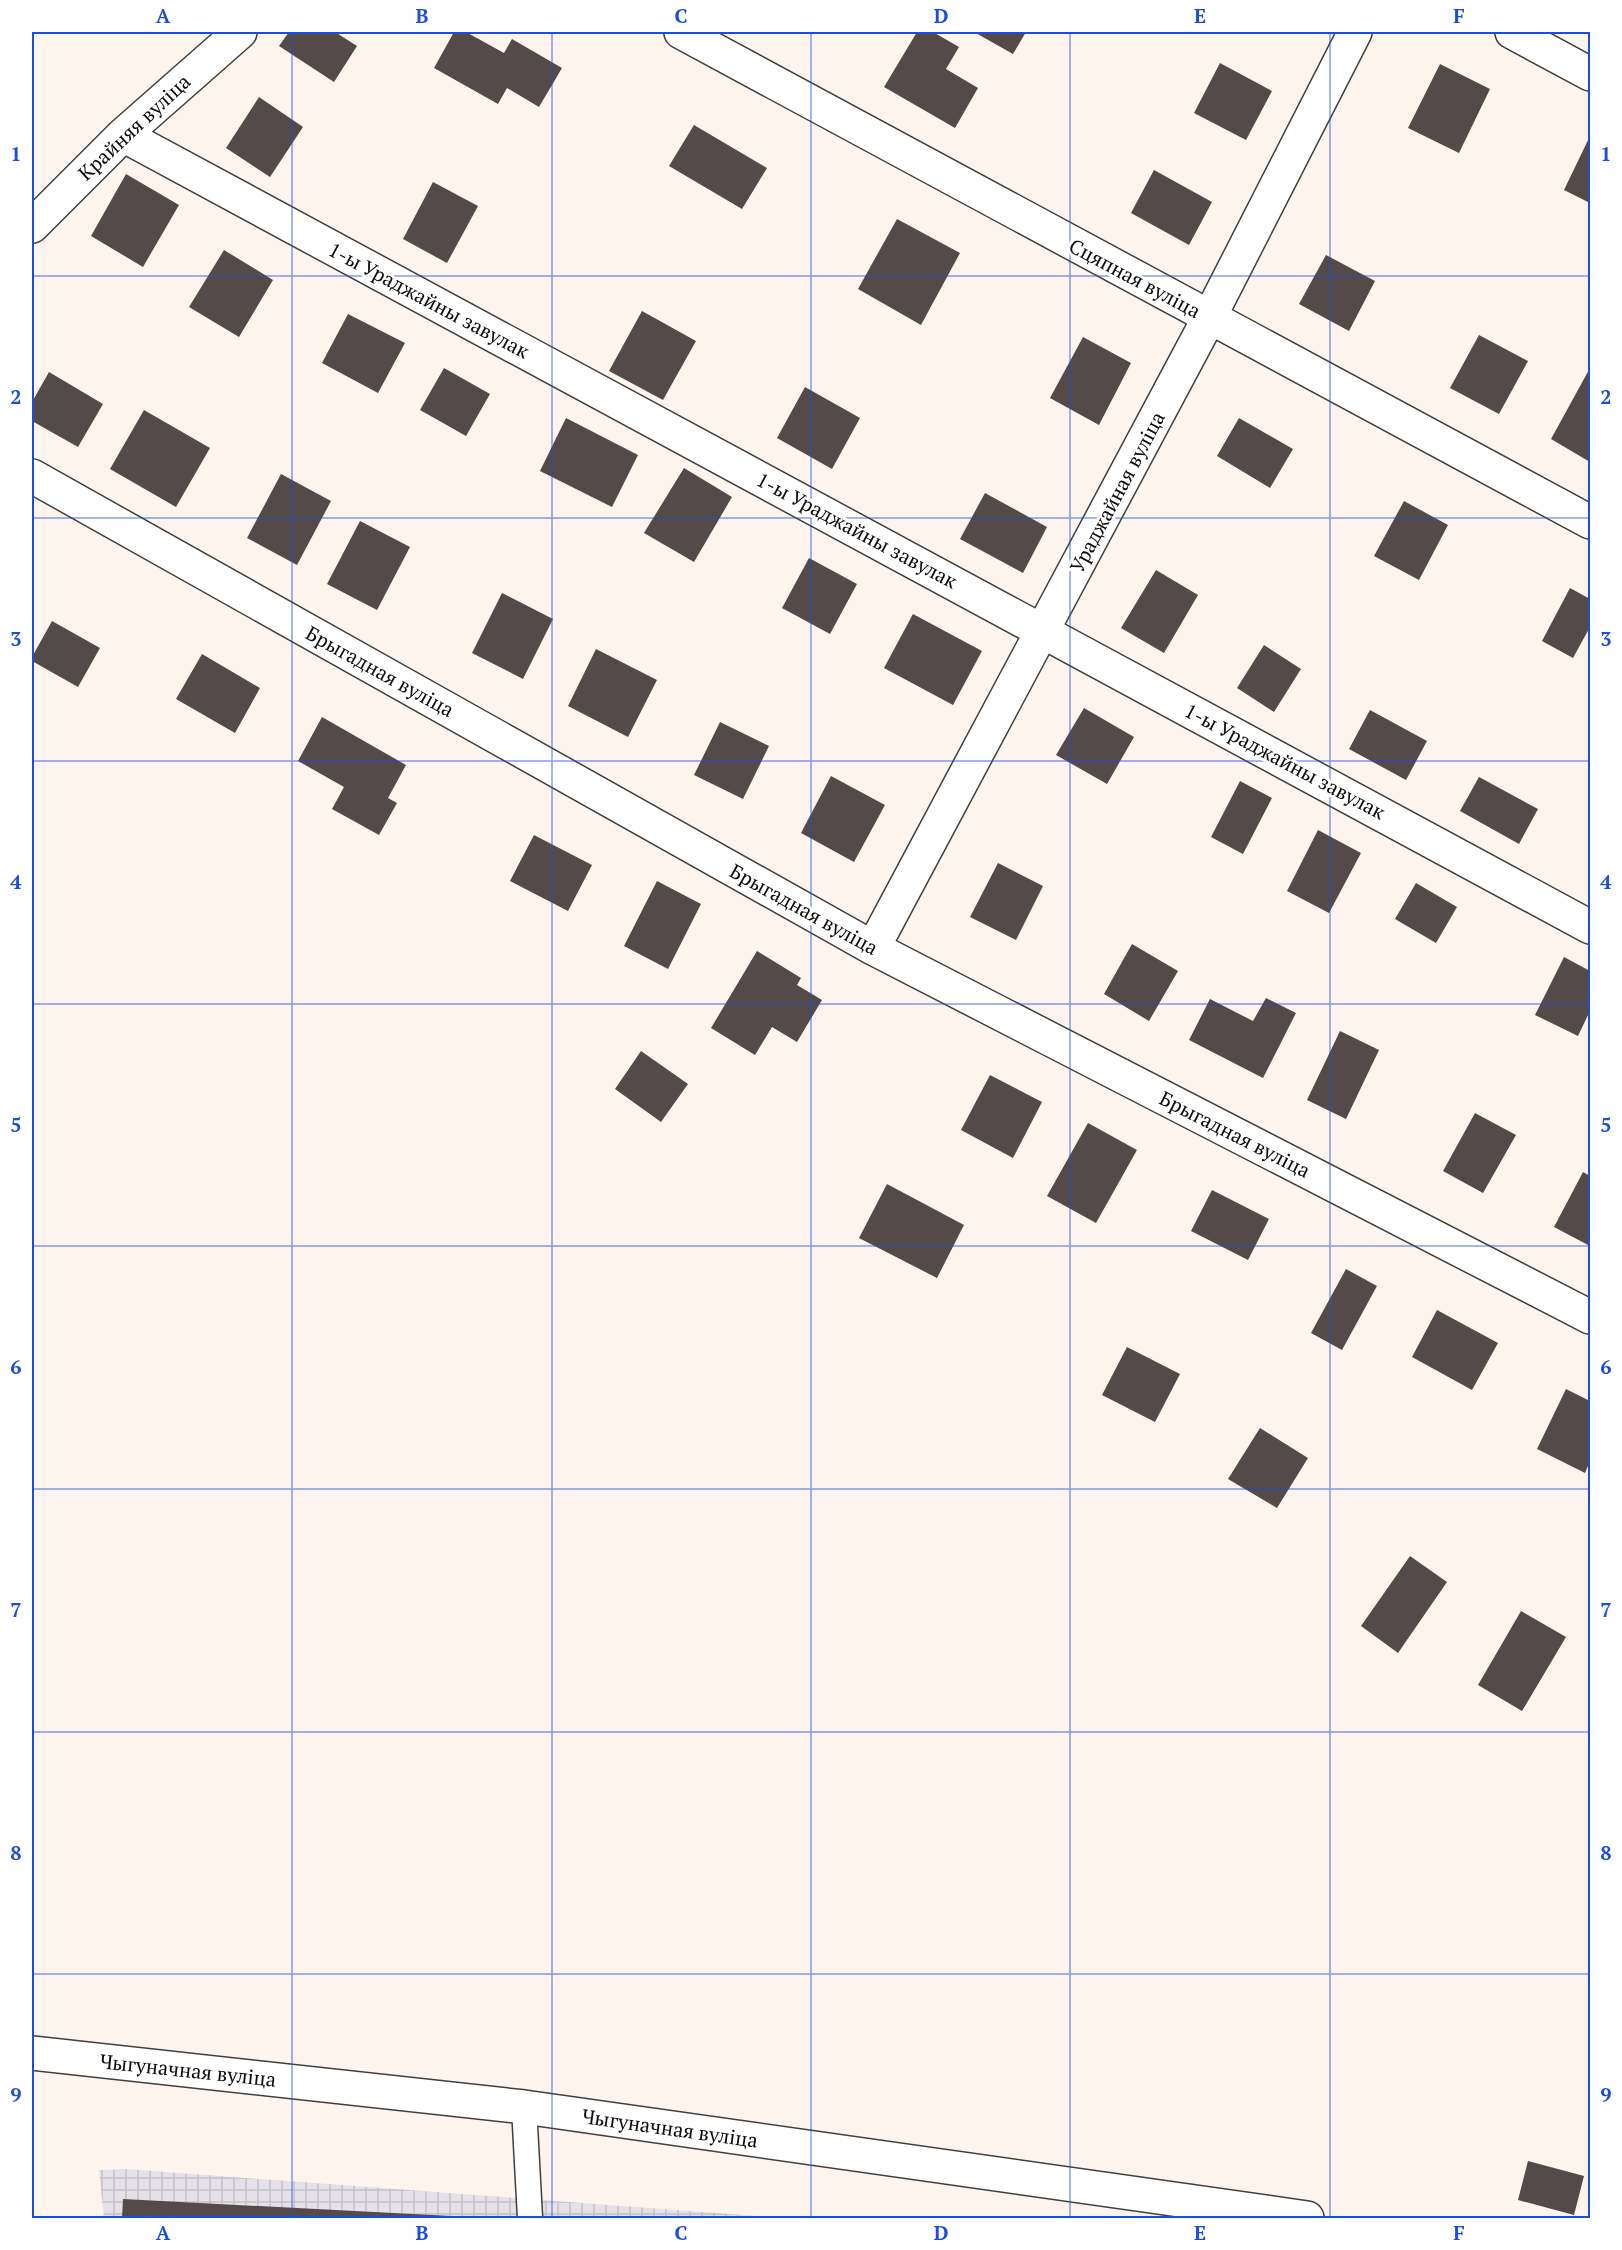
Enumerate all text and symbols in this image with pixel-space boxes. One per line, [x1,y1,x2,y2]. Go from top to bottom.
text: A [156,2,171,29]
text: B [416,2,429,29]
text: C [674,2,688,29]
text: D [934,2,948,29]
text: E [1194,2,1206,29]
text: F [1453,2,1465,29]
street label: Крайняя вуліца [72,68,196,186]
text: 1 [10,140,22,167]
text: 1 [1600,140,1612,167]
street label: Сцяпная вуліца [1065,232,1205,324]
street label: 1-ы Ураджайны завулак [324,236,534,364]
text: 2 [10,383,22,410]
text: 2 [1600,383,1612,410]
street label: Ураджайная вуліца [1063,407,1171,577]
street label: 1-ы Ураджайны завулак [752,466,962,594]
street label: Брыгадная вуліца [301,619,459,723]
text: 3 [10,625,22,652]
text: 3 [1600,625,1612,652]
street label: 1-ы Ураджайны завулак [1180,697,1390,825]
street label: Брыгадная вуліца [725,857,883,961]
text: 4 [10,868,22,895]
text: 4 [1600,868,1612,895]
street label: Брыгадная вуліца [1155,1084,1315,1184]
text: 5 [10,1111,22,1138]
text: 5 [1600,1111,1612,1138]
text: 6 [10,1353,22,1380]
text: 6 [1600,1353,1612,1380]
text: 7 [10,1596,22,1623]
text: 7 [1600,1596,1612,1623]
text: 8 [10,1839,22,1866]
text: 8 [1600,1839,1612,1866]
street label: Чыгуначная вуліца [99,2047,277,2093]
text: 9 [10,2081,22,2108]
text: 9 [1600,2081,1612,2108]
street label: Чыгуначная вуліца [580,2102,760,2154]
text: A [156,2219,171,2246]
text: B [416,2219,429,2246]
text: C [674,2219,688,2246]
text: D [934,2219,948,2246]
text: E [1194,2219,1206,2246]
text: F [1453,2219,1465,2246]

